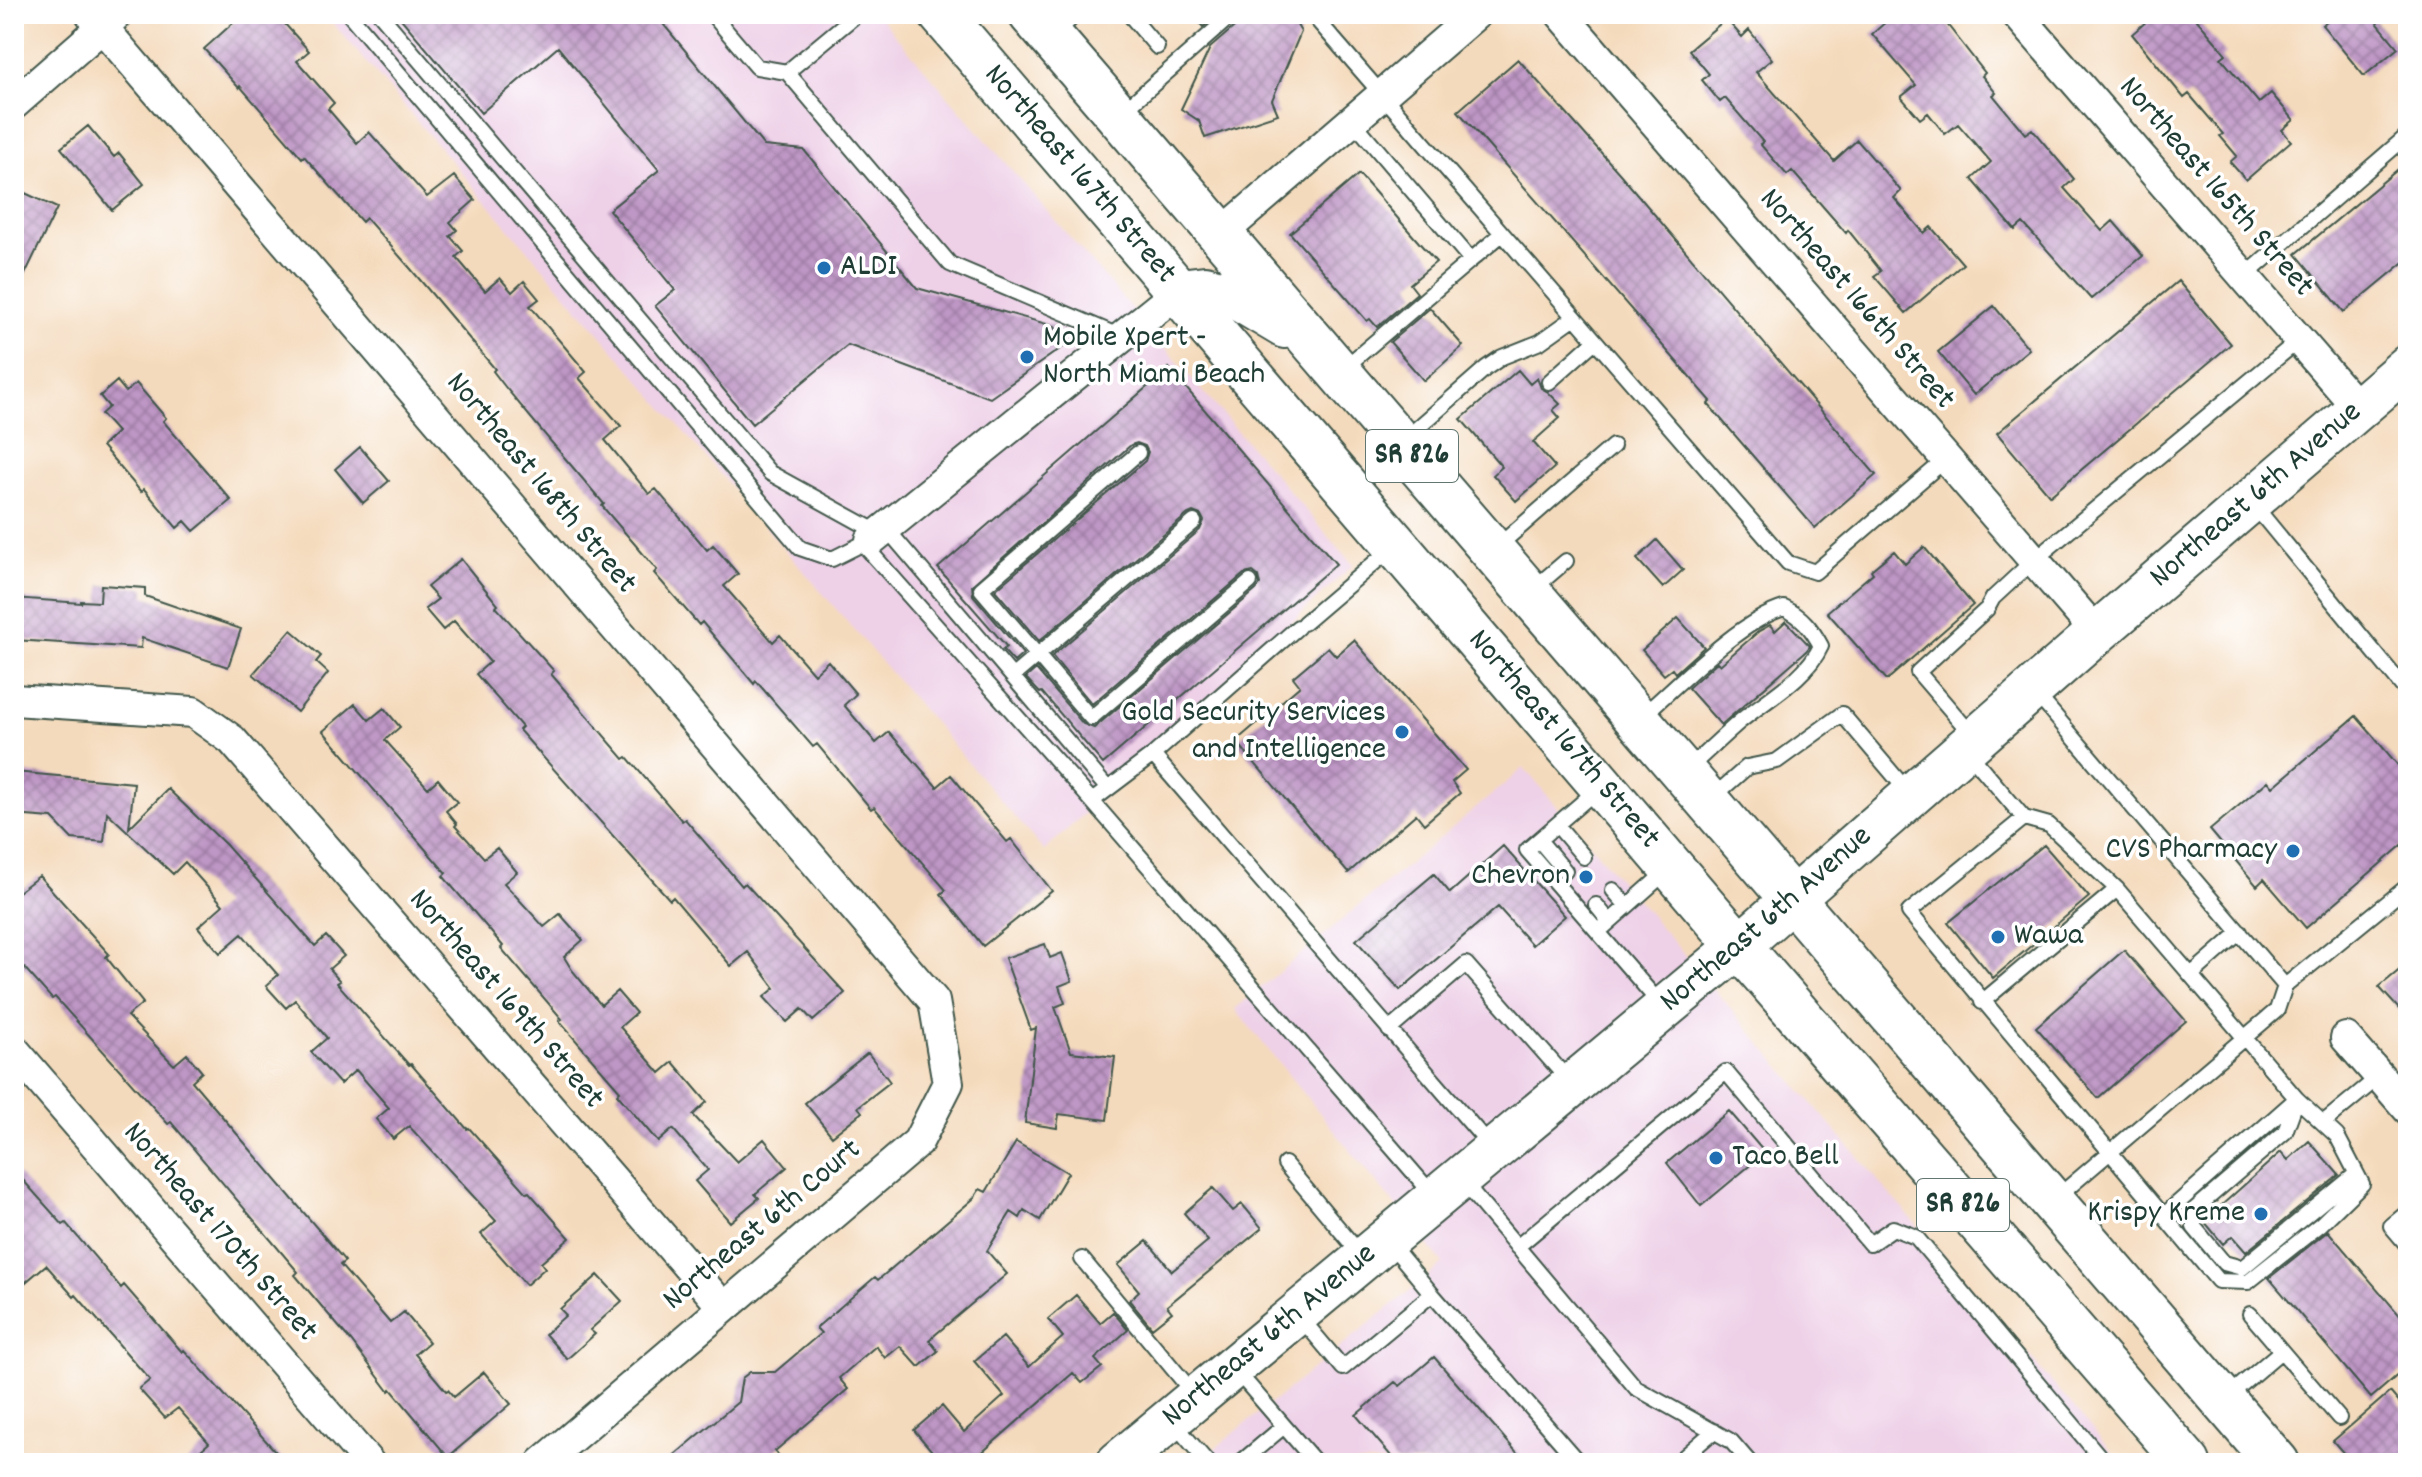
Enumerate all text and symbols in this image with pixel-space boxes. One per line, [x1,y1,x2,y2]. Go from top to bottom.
street label: Northeast 167th Street [971,55,1186,295]
street label: Northeast 165th Street [2106,68,2324,309]
street label: Northeast 166th Street [1747,179,1965,421]
place label: ALDI [840,245,897,291]
marker: ALDI [815,259,833,277]
place label: Mobile Xpert - North Miami Beach [1043,316,1265,399]
marker: Mobile Xpert - North Miami Beach [1018,348,1036,366]
street label: Northeast 168th Street [433,363,647,605]
street label: Northeast 6th Avenue [2140,391,2373,600]
road number: SR 826 [1366,430,1458,482]
street label: Northeast 167th Street [1455,620,1670,860]
place label: Gold Security Services and Intelligence [1121,691,1386,774]
marker: Gold Security Services and Intelligence [1393,723,1411,741]
street label: Northeast 6th Avenue [1651,816,1883,1025]
place label: CVS Pharmacy [2105,828,2278,874]
marker: CVS Pharmacy [2284,842,2302,860]
place label: Chevron [1471,854,1570,900]
marker: Chevron [1577,868,1595,886]
street label: Northeast 169th Street [396,880,614,1121]
place label: Wawa [2014,914,2084,960]
marker: Wawa [1989,928,2007,946]
street label: Northeast 170th Street [110,1113,328,1353]
street label: Northeast 6th Court [654,1129,873,1323]
place label: Taco Bell [1732,1135,1839,1181]
marker: Taco Bell [1707,1149,1725,1167]
road number: SR 826 [1917,1179,2009,1231]
place label: Krispy Kreme [2087,1191,2245,1237]
marker: Krispy Kreme [2252,1205,2270,1223]
street label: Northeast 6th Avenue [1153,1233,1388,1439]

